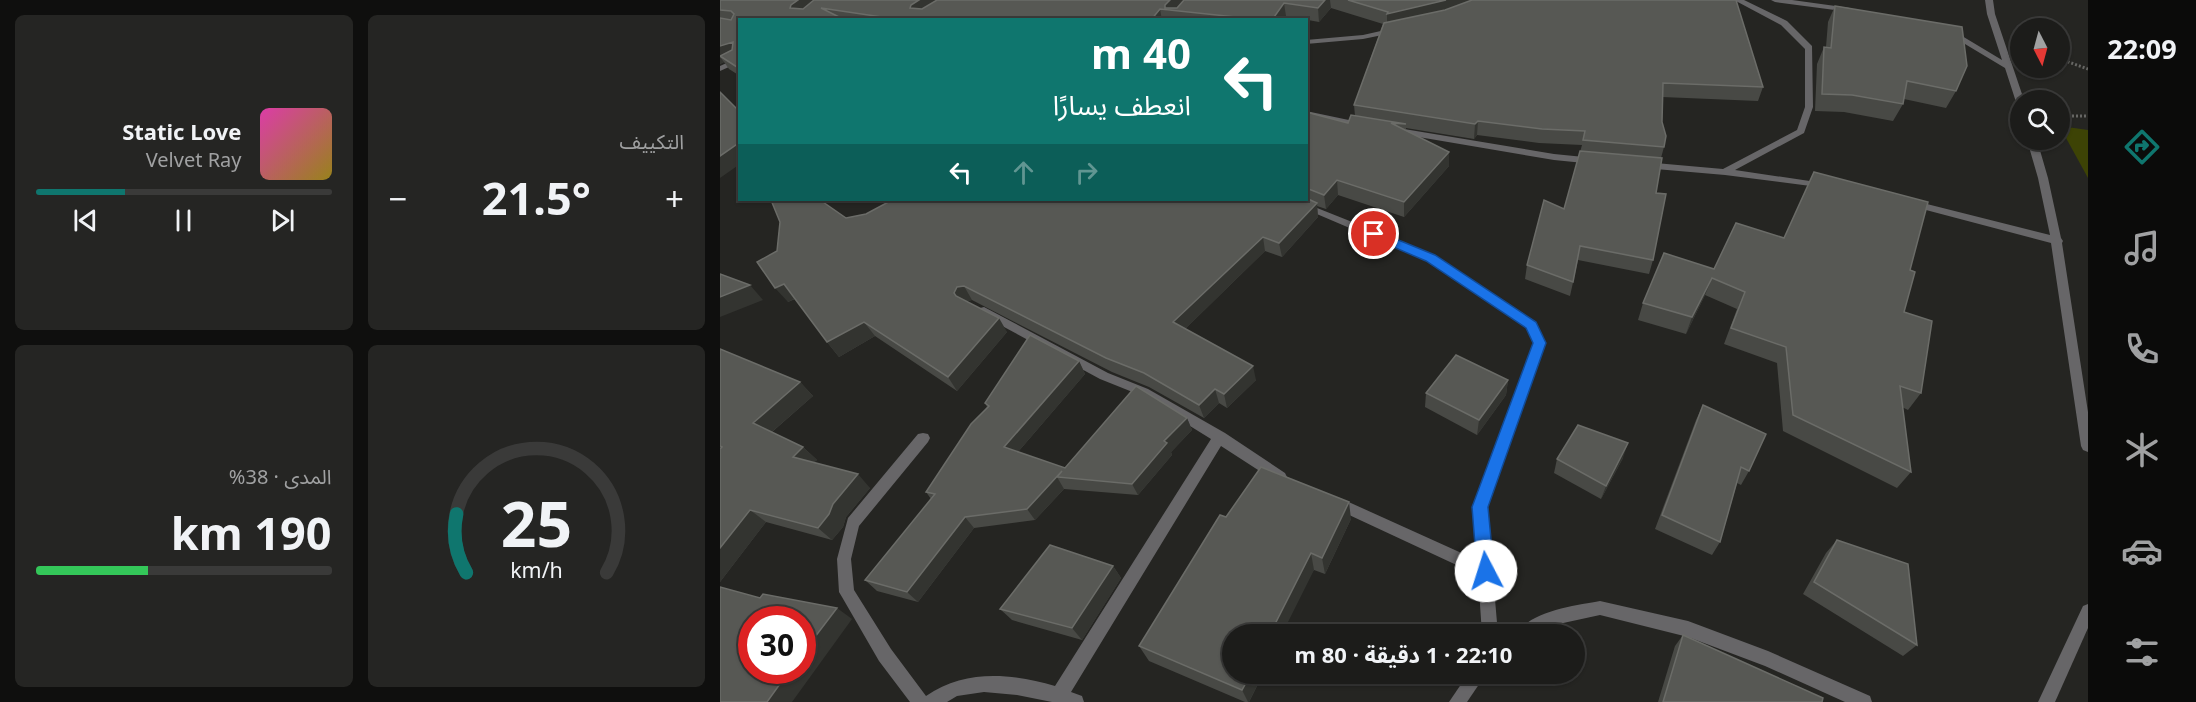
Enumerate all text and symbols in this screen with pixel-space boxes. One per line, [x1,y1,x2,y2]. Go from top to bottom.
north arrow [2010,18,2070,78]
map controls [2010,18,2070,150]
text: 40 m [1091,24,1191,81]
text: 22:09 [2107,30,2177,67]
icon: left [1212,42,1290,120]
text: انعطف يسارًا [1053,86,1191,123]
button: search [2010,90,2070,150]
text: Static Love [122,116,242,146]
icon: directions [2121,126,2163,168]
text: التكييف [620,128,684,155]
text: Velvet Ray [146,146,242,173]
icon: left [944,156,977,189]
icon: ahead [1007,156,1040,189]
icon: right [1070,156,1103,189]
text: 21.5° [482,167,591,228]
text: − [389,176,407,221]
text: + [665,176,684,221]
icon: previous [69,204,102,237]
icon: pause [167,204,200,237]
icon: next [266,204,299,237]
pin [1348,208,1399,259]
icon: arrive [1357,217,1390,250]
icon: music [2121,227,2163,269]
icon: phone [2121,328,2163,370]
icon: climate [2121,429,2163,471]
text: المدى · 38% [229,463,332,490]
text: 25 [501,480,572,565]
text: 190 km [171,502,332,563]
icon: car [2121,530,2163,572]
position arrow [1454,539,1518,603]
text: km/h [510,555,563,584]
speed limit sign: 30 [738,606,816,684]
icon: filters [2121,631,2163,673]
text: 22:10 · 1 دقيقة · 80 m [1295,639,1512,669]

